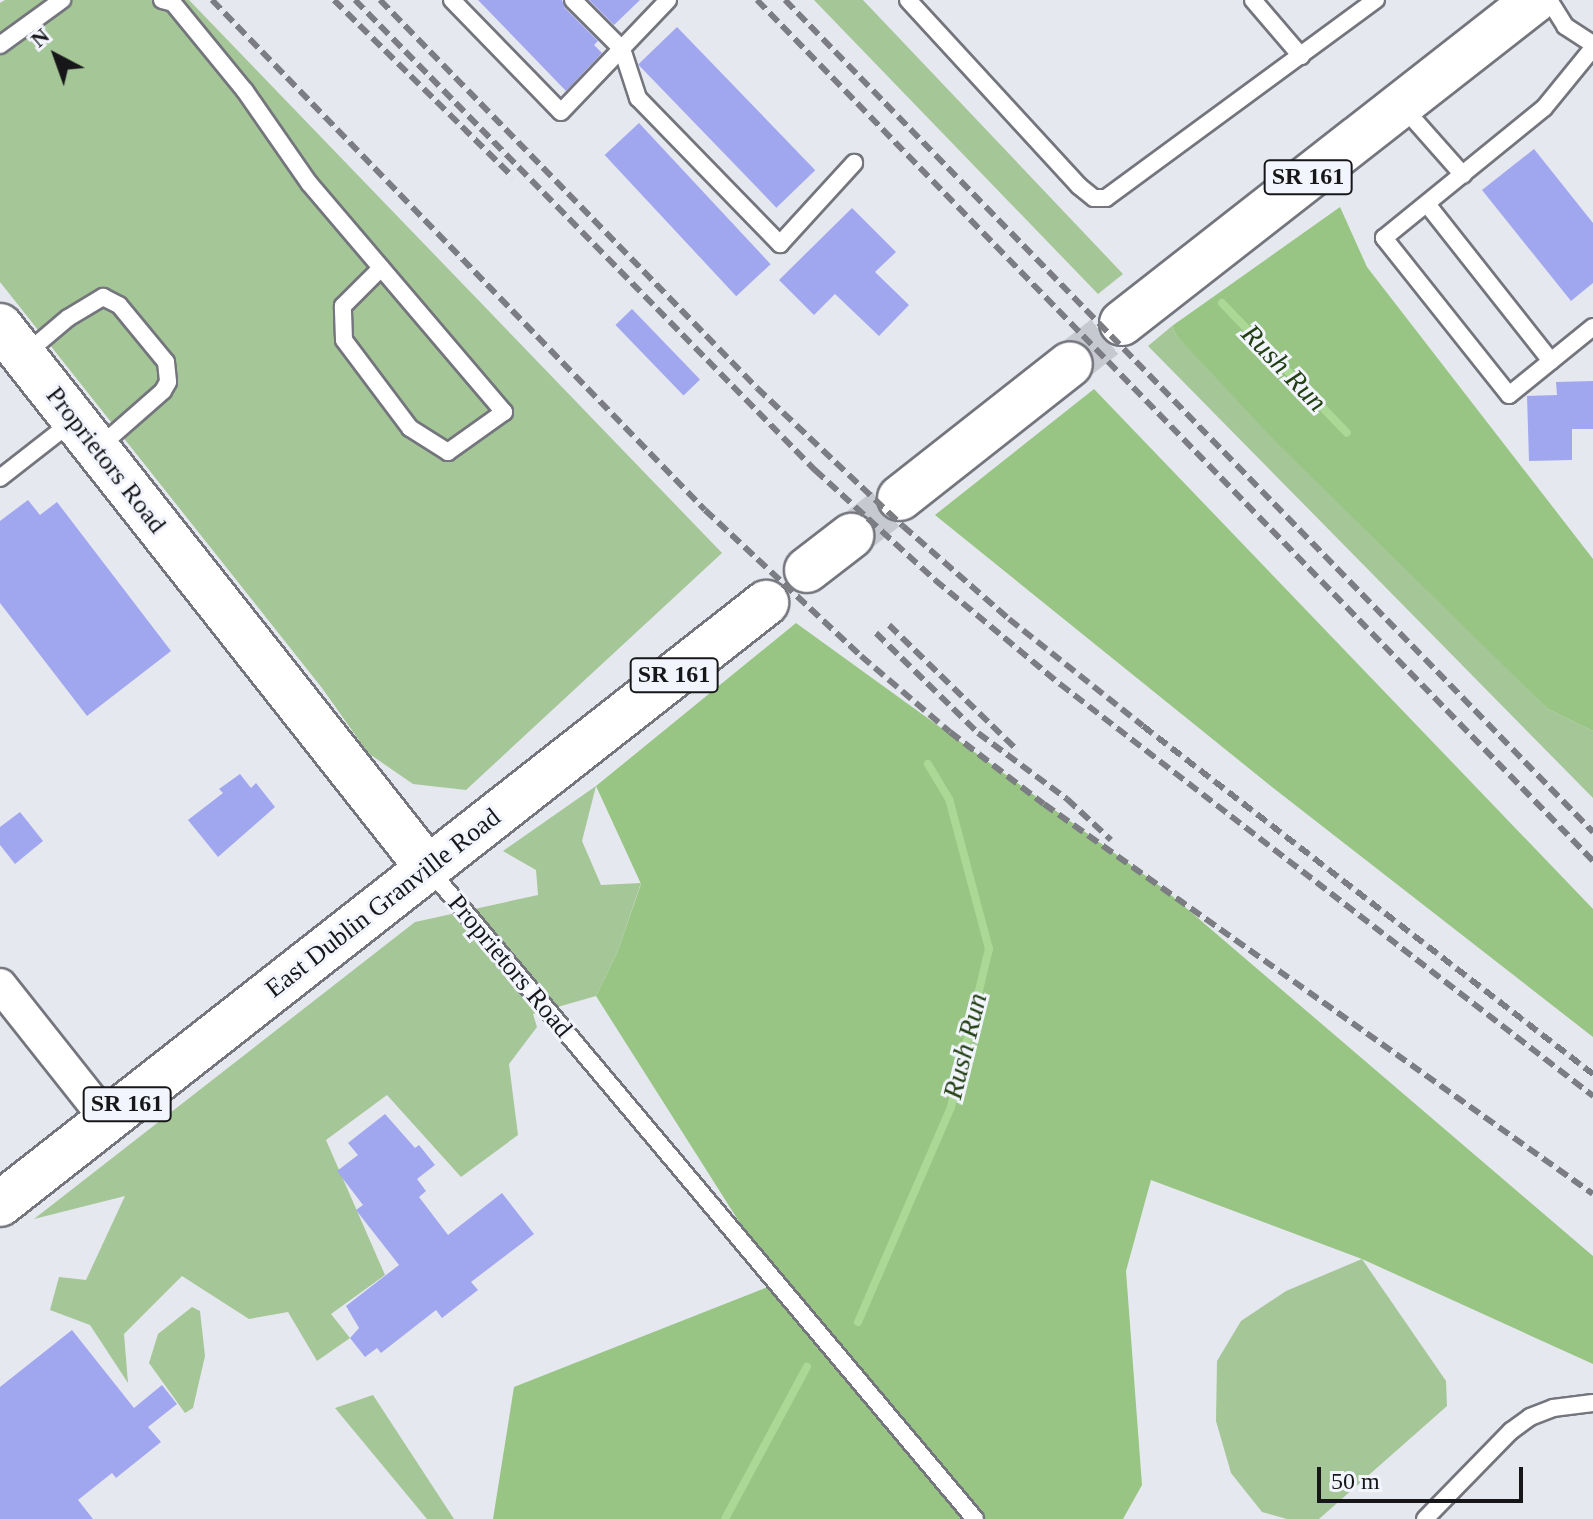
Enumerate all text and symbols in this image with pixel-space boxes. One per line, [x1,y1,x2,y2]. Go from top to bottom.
north arrow [16,16,96,96]
text: N [26,23,54,52]
road number: SR 161 [1262,157,1354,197]
water label: Rush Run [1234,317,1334,419]
street label: Proprietors Road [39,381,173,539]
road number: SR 161 [628,655,720,695]
street label: East Dublin Granville Road [259,802,507,1004]
street label: Proprietors Road [441,888,579,1044]
water label: Rush Run [936,989,994,1103]
road number: SR 161 [81,1084,173,1124]
scale bar [1321,1451,1527,1501]
text: 50 m [1331,1468,1380,1494]

